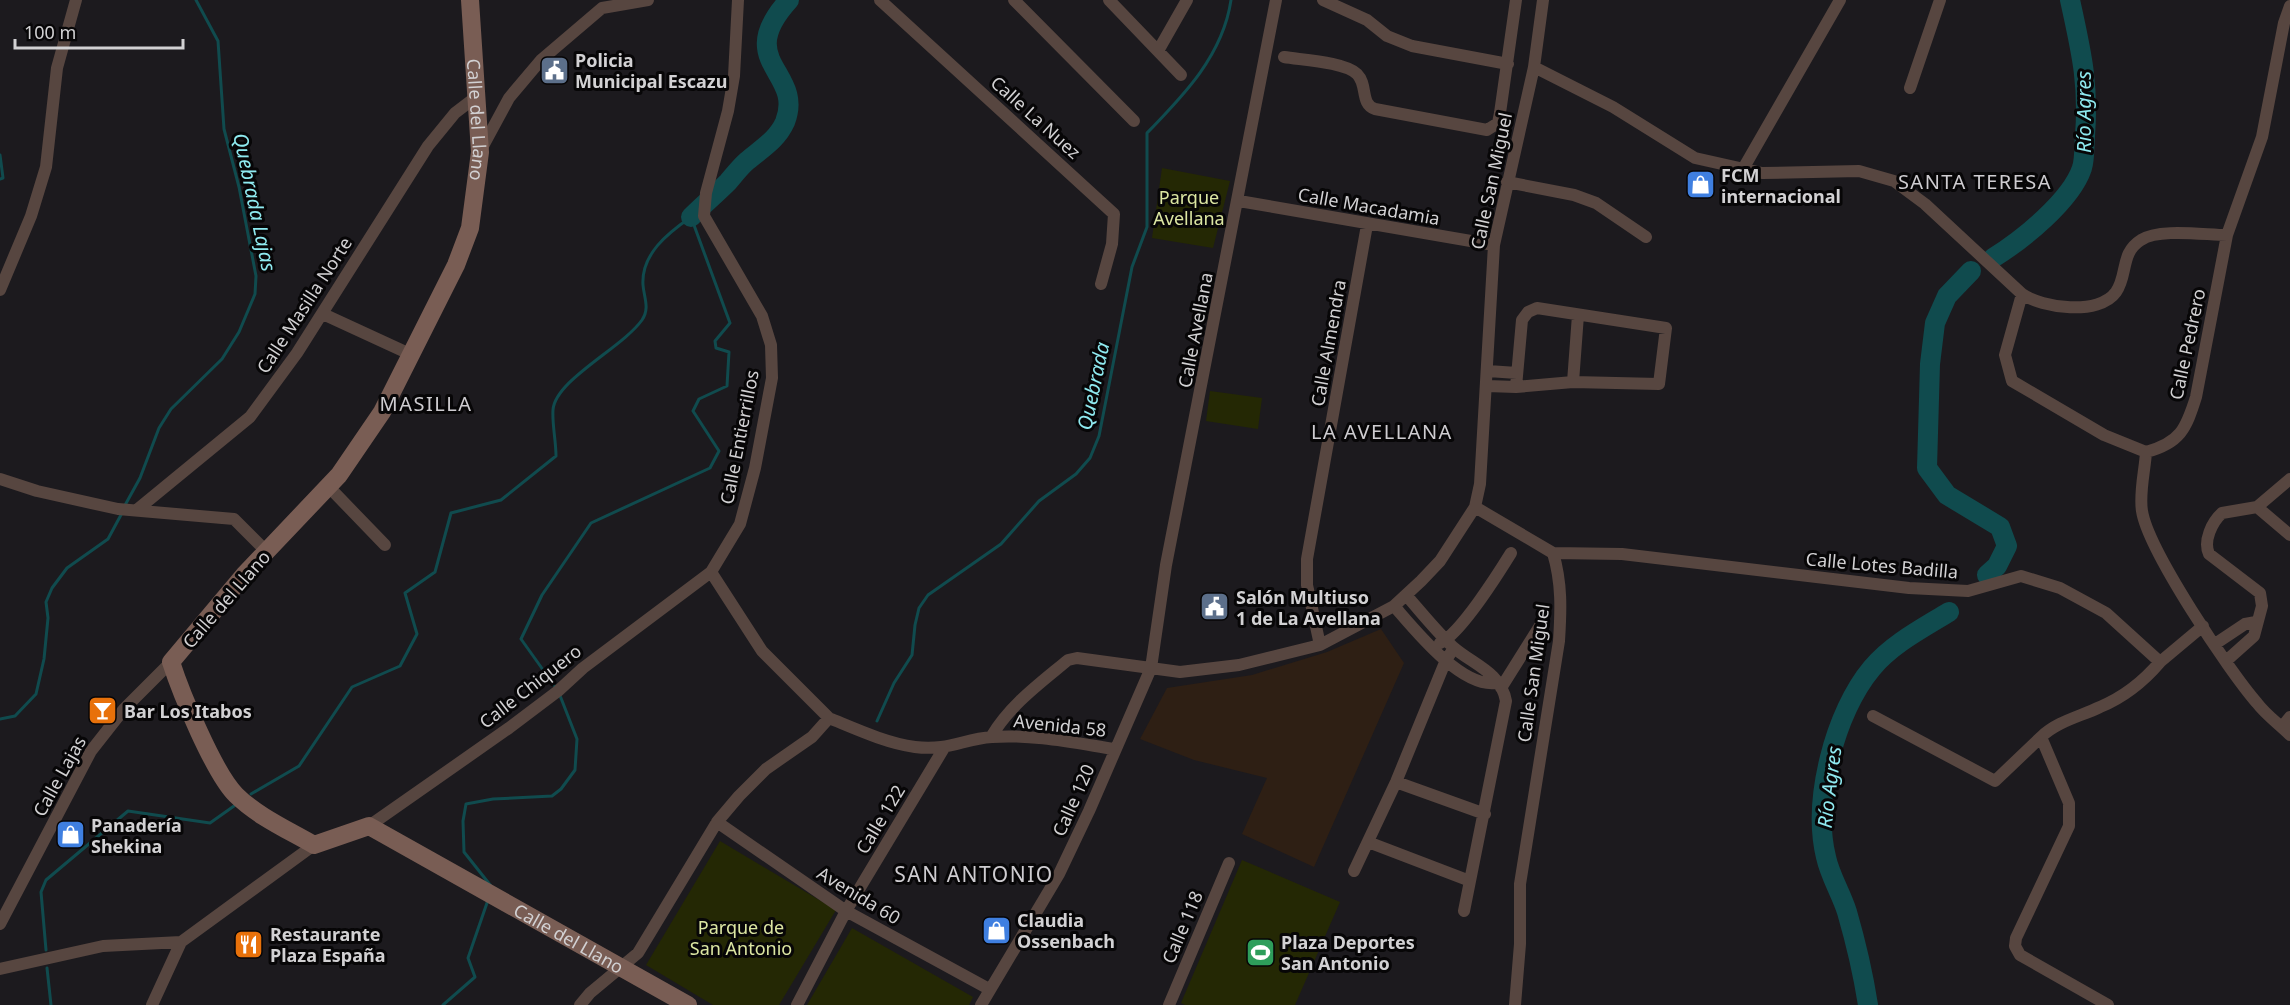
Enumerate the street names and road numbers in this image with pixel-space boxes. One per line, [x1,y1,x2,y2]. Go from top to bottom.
street label: Calle del Llano [462,58,492,182]
street label: Calle La Nuez [986,70,1086,164]
street label: Calle San Miguel [1465,110,1517,252]
street label: Calle Macadamia [1296,182,1442,230]
street label: Calle Masilla Norte [251,232,357,378]
street label: Calle Avellana [1172,270,1218,390]
street label: Calle Almendra [1305,278,1351,408]
street label: Calle Pedrero [2164,286,2210,402]
street label: Calle Entierrillos [714,368,764,506]
street label: Calle del Llano [177,545,275,653]
street label: Calle Lotes Badilla [1805,546,1959,584]
street label: Calle San Miguel [1511,602,1555,744]
street label: Calle Chiquero [474,639,586,733]
street label: Avenida 58 [1012,708,1108,742]
street label: Calle Lajas [27,731,91,821]
street label: Calle 120 [1046,760,1100,840]
street label: Calle 122 [850,780,910,858]
street label: Avenida 60 [813,861,905,929]
street label: Calle 118 [1156,887,1208,967]
street label: Calle del Llano [510,898,628,979]

